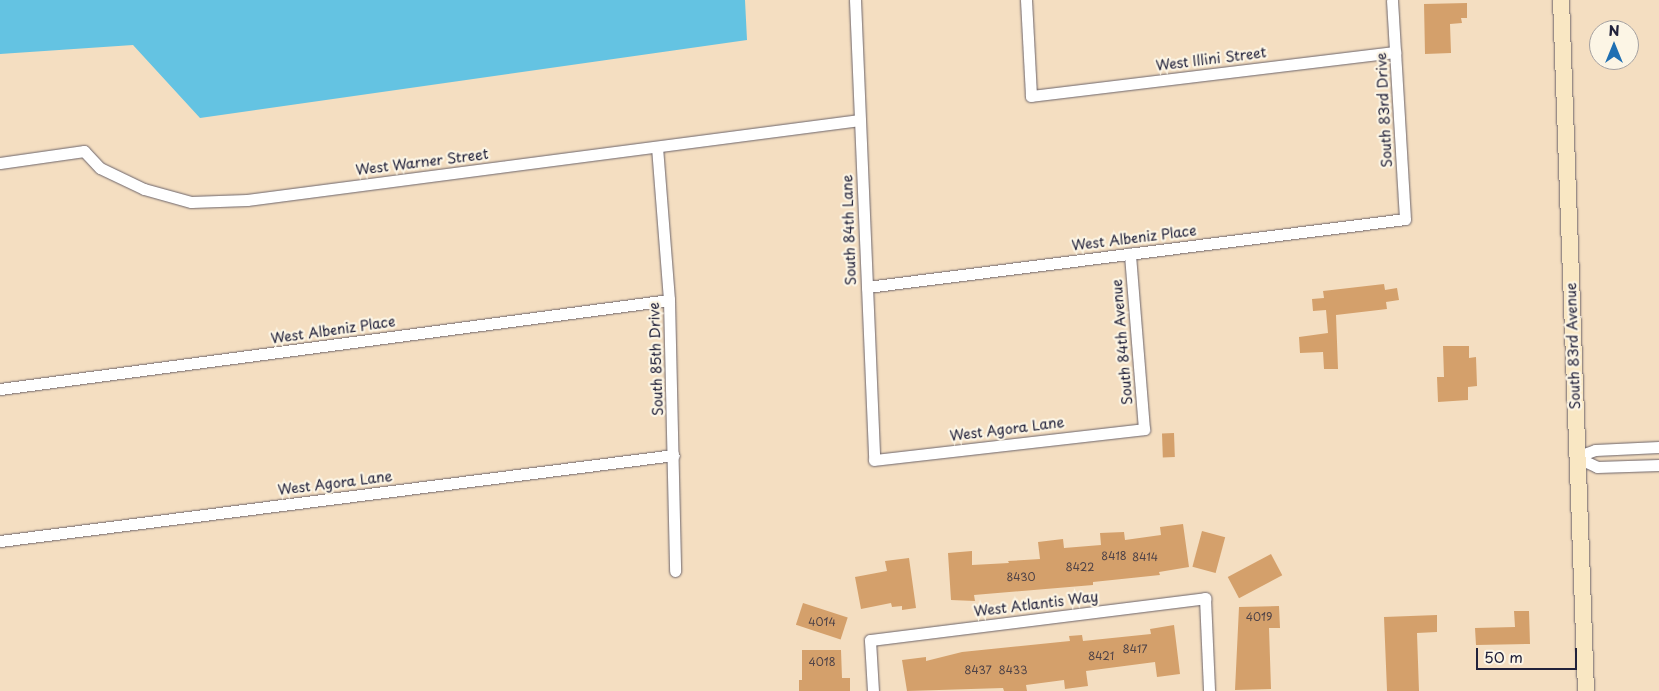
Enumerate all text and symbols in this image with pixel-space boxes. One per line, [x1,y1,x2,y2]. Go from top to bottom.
north arrow [1589,20,1639,70]
text: N [1608,20,1620,41]
street label: West Illini Street [1155,44,1267,74]
street label: South 83rd Drive [1373,51,1395,169]
street label: West Warner Street [354,145,490,179]
street label: South 84th Lane [839,174,859,286]
street label: West Albeniz Place [1070,222,1198,254]
street label: South 84th Avenue [1108,278,1136,406]
street label: South 83rd Avenue [1562,282,1584,410]
street label: South 85th Drive [646,301,666,417]
street label: West Albeniz Place [269,313,397,347]
street label: West Agora Lane [949,414,1065,444]
street label: West Agora Lane [277,468,393,498]
house number: 8418 [1101,549,1127,563]
house number: 8414 [1132,550,1158,564]
house number: 8422 [1066,560,1094,574]
house number: 8430 [1006,570,1036,584]
street label: West Atlantis Way [973,588,1099,620]
house number: 4019 [1246,610,1272,624]
house number: 4014 [808,615,836,629]
scale bar [1479,638,1580,670]
house number: 8417 [1123,642,1147,656]
text: 50 m [1484,645,1523,668]
house number: 8421 [1088,649,1114,663]
house number: 4018 [808,655,836,669]
house number: 8437 [964,663,992,677]
house number: 8433 [999,663,1027,677]

